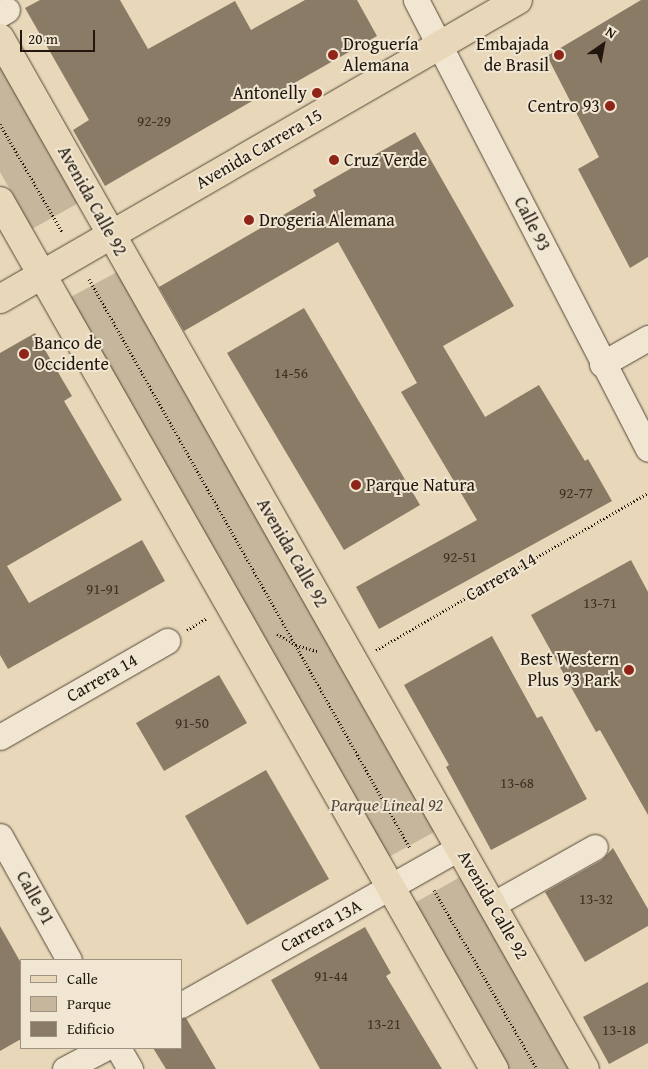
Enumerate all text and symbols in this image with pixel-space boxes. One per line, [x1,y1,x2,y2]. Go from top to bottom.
scale bar [22,20,98,52]
north arrow [578,20,628,70]
text: N [602,21,621,43]
text: 20 m [28,28,58,49]
place label: Droguería Alemana [343,34,418,76]
place label: Embajada de Brasil [476,34,549,76]
marker: Droguería Alemana [327,49,339,61]
marker: Embajada de Brasil [553,49,565,61]
place label: Antonelly [233,82,307,104]
marker: Antonelly [311,87,323,99]
place label: Centro 93 [528,95,600,117]
marker: Centro 93 [604,100,616,112]
street label: Avenida Carrera 15 [192,104,326,194]
house number: 92-29 [137,112,171,130]
street label: Avenida Calle 92 [53,142,131,260]
place label: Cruz Verde [344,149,427,171]
marker: Cruz Verde [328,154,340,166]
street label: Calle 93 [509,193,555,255]
place label: Drogeria Alemana [259,209,395,231]
marker: Drogeria Alemana [243,214,255,226]
place label: Banco de Occidente [34,333,109,376]
marker: Banco de Occidente [18,348,30,360]
house number: 14-56 [274,364,308,382]
place label: Parque Natura [366,474,475,496]
marker: Parque Natura [350,479,362,491]
house number: 92-77 [559,484,593,502]
street label: Avenida Calle 92 [252,495,332,611]
house number: 92-51 [443,548,477,566]
street label: Carrera 14 [462,548,540,606]
house number: 91-91 [86,580,120,598]
house number: 13-71 [583,594,617,612]
street label: Carrera 14 [63,649,141,707]
place label: Best Western Plus 93 Park [520,649,619,692]
marker: Best Western Plus 93 Park [623,664,635,676]
house number: 91-50 [175,714,209,732]
house number: 13-68 [500,774,534,792]
park label: Parque Lineal 92 [331,794,443,816]
street label: Avenida Calle 92 [453,847,533,963]
street label: Calle 91 [11,867,59,929]
house number: 13-32 [579,890,613,908]
street label: Carrera 13A [277,895,365,957]
legend [20,959,182,1049]
house number: 91-44 [314,967,348,985]
text: Calle [67,968,98,989]
text: Parque [67,993,111,1014]
house number: 13-21 [367,1015,401,1033]
text: Edificio [67,1018,114,1039]
house number: 13-18 [602,1021,636,1039]

